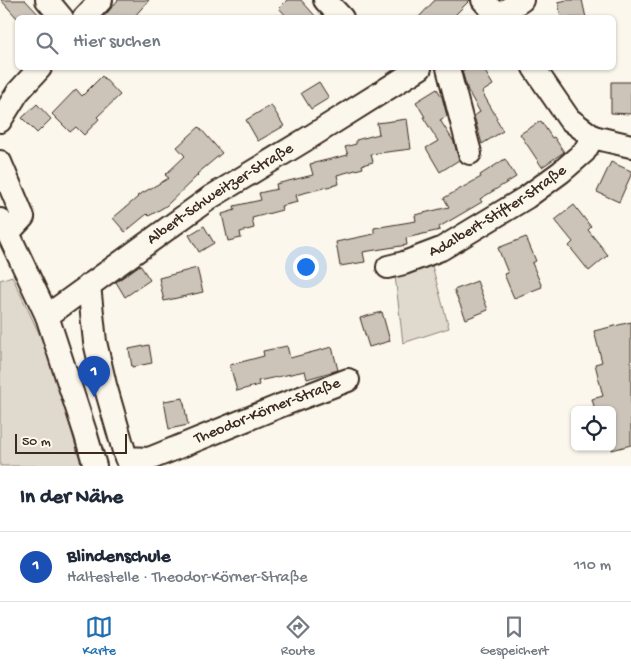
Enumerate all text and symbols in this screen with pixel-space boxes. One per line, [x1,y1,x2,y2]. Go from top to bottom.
search box [15,15,616,70]
icon: search [33,29,61,57]
text: Hier suchen [73,31,160,54]
street label: Albert-Schweitzer-Straße [144,139,298,250]
street label: Adalbert-Stifter-Straße [427,161,572,262]
your location [293,254,319,280]
pin: 1 [78,356,110,397]
street label: Theodor-Körner-Straße [191,374,344,449]
map controls [571,406,616,451]
button: locate [571,406,616,451]
scale bar [15,431,128,454]
text: 50 m [22,434,51,451]
text: In der Nähe [20,486,123,511]
text: Blindenschule [67,546,171,569]
text: 1 [33,557,39,576]
text: 110 m [574,557,611,576]
text: Haltestelle · Theodor-Körner-Straße [67,569,307,588]
tab: Karte [82,613,116,660]
tab: Route [281,613,315,660]
tab: Gespeichert [480,613,548,660]

